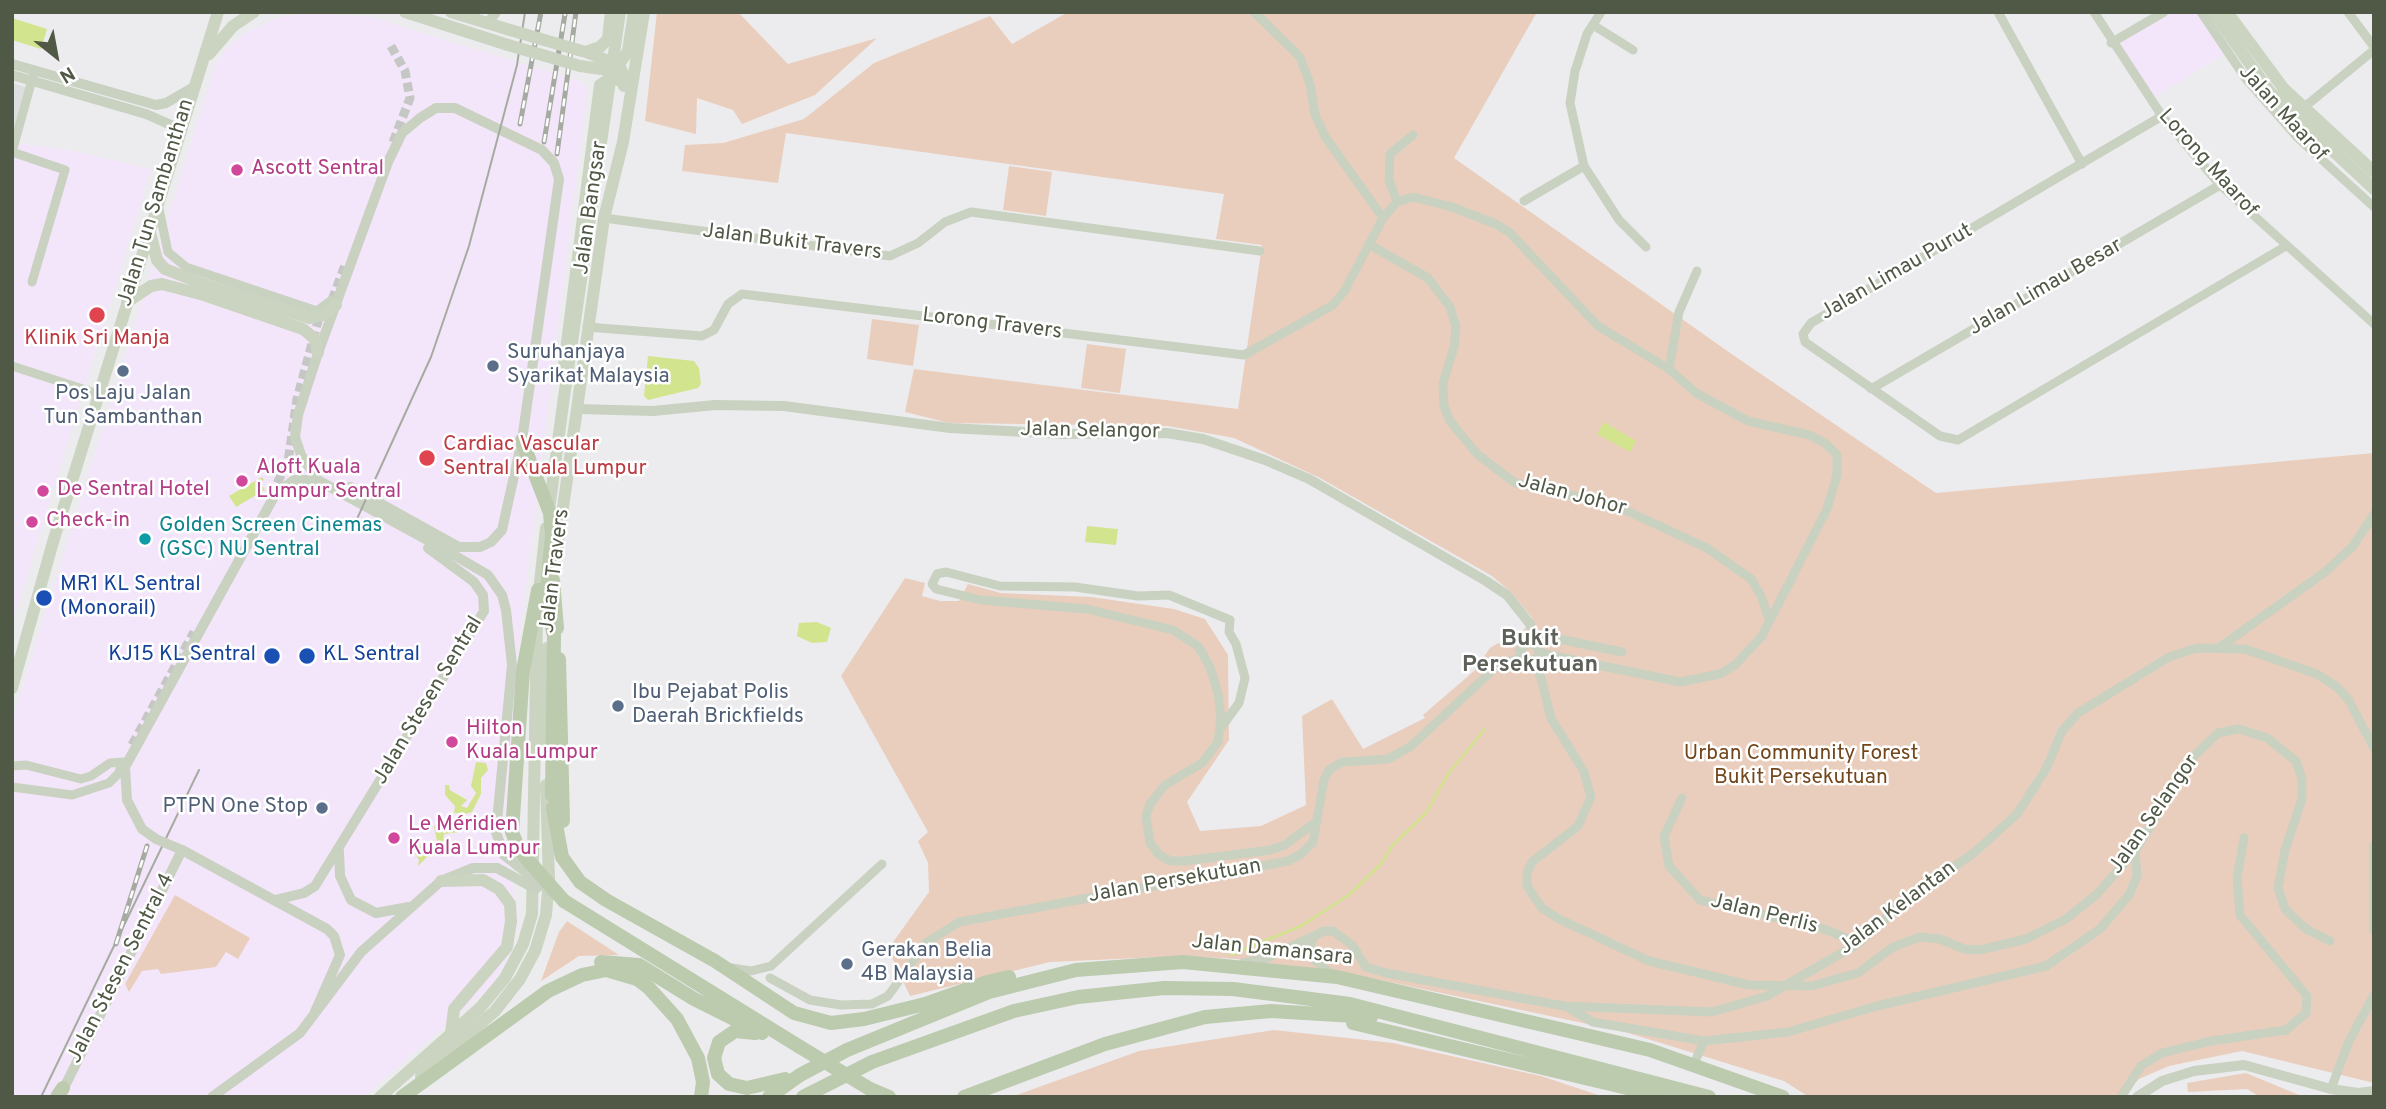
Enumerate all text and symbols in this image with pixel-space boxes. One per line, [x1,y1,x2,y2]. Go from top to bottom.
north arrow [21,21,91,91]
text: N [55,60,79,88]
street label: Jalan Maarof [2232,61,2332,167]
street label: Jalan Tun Sambanthan [113,96,201,310]
street label: Lorong Maarof [2152,105,2262,223]
street label: Jalan Bangsar [570,140,614,276]
place label: Ascott Sentral [251,157,384,183]
marker: Ascott Sentral [229,162,245,178]
street label: Jalan Limau Purut [1816,219,1978,327]
street label: Jalan Bukit Travers [701,220,883,266]
street label: Jalan Limau Besar [1965,234,2127,342]
street label: Lorong Travers [921,304,1063,346]
marker: Klinik Sri Manja [87,305,107,325]
place label: Klinik Sri Manja [24,327,170,353]
place label: Suruhanjaya Syarikat Malaysia [507,341,670,391]
marker: Suruhanjaya Syarikat Malaysia [485,358,501,374]
marker: Pos Laju Jalan Tun Sambanthan [115,363,131,379]
place label: Pos Laju Jalan Tun Sambanthan [43,382,203,432]
street label: Jalan Selangor [1020,418,1160,446]
place label: Cardiac Vascular Sentral Kuala Lumpur [443,433,647,483]
marker: Cardiac Vascular Sentral Kuala Lumpur [417,448,437,468]
place label: Aloft Kuala Lumpur Sentral [256,456,401,506]
street label: Jalan Johor [1515,469,1629,523]
marker: Aloft Kuala Lumpur Sentral [234,473,250,489]
place label: De Sentral Hotel [57,478,210,504]
marker: De Sentral Hotel [35,483,51,499]
street label: Jalan Travers [536,507,576,635]
place label: Check-in [46,509,130,535]
marker: Check-in [24,514,40,530]
place label: Golden Screen Cinemas (GSC) NU Sentral [159,514,382,564]
marker: Golden Screen Cinemas (GSC) NU Sentral [137,531,153,547]
place label: MR1 KL Sentral (Monorail) [60,573,201,623]
marker: MR1 KL Sentral (Monorail) [34,588,54,608]
street label: Jalan Stesen Sentral [369,612,489,790]
district label: Bukit Persekutuan [1462,626,1598,680]
place label: KJ15 KL Sentral [108,643,256,669]
place label: KL Sentral [323,643,420,669]
marker: KJ15 KL Sentral [262,646,282,666]
marker: KL Sentral [297,646,317,666]
place label: Ibu Pejabat Polis Daerah Brickfields [632,681,804,731]
marker: Ibu Pejabat Polis Daerah Brickfields [610,698,626,714]
place label: Hilton Kuala Lumpur [466,717,598,767]
marker: Hilton Kuala Lumpur [444,734,460,750]
park label: Urban Community Forest Bukit Persekutuan [1684,742,1918,792]
street label: Jalan Selangor [2105,750,2205,880]
place label: PTPN One Stop [162,795,308,821]
marker: PTPN One Stop [314,800,330,816]
place label: Le Méridien Kuala Lumpur [408,813,540,863]
marker: Le Méridien Kuala Lumpur [386,830,402,846]
street label: Jalan Persekutuan [1087,854,1263,910]
street label: Jalan Kelantan [1835,857,1961,961]
street label: Jalan Stesen Sentral 4 [63,870,181,1068]
street label: Jalan Perlis [1708,890,1820,940]
street label: Jalan Damansara [1190,930,1354,972]
place label: Gerakan Belia 4B Malaysia [861,939,992,989]
marker: Gerakan Belia 4B Malaysia [839,956,855,972]

